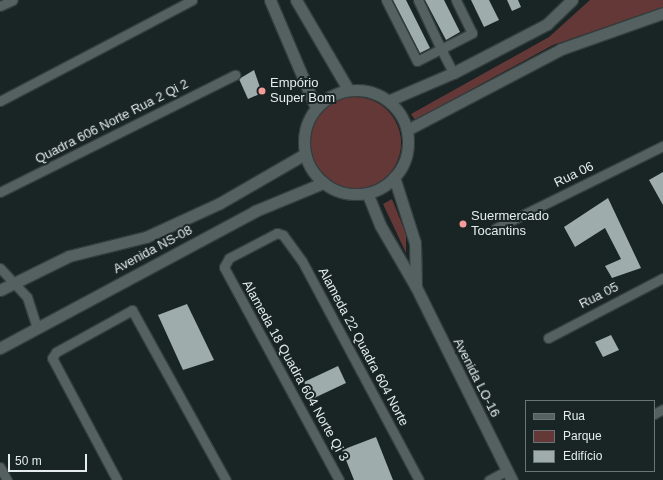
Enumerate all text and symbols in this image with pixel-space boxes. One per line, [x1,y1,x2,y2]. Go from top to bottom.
place label: Empório Super Bom [270,76,335,107]
street label: Quadra 606 Norte Rua 2 Qi 2 [33,77,191,167]
marker: Empório Super Bom [257,86,267,96]
street label: Rua 06 [552,159,596,191]
place label: Suermercado Tocantins [471,209,549,240]
marker: Suermercado Tocantins [458,219,468,229]
street label: Avenida NS-08 [111,223,195,277]
street label: Alameda 22 Quadra 604 Norte [315,265,411,429]
street label: Alameda 18 Quadra 604 Norte Qi 3 [239,278,351,464]
street label: Rua 05 [577,280,621,312]
street label: Avenida LO-16 [449,336,503,420]
legend [525,400,655,472]
text: Rua [563,409,585,423]
text: Parque [563,429,602,443]
scale bar [10,446,89,472]
text: Edifício [563,449,602,463]
text: 50 m [15,454,42,468]

